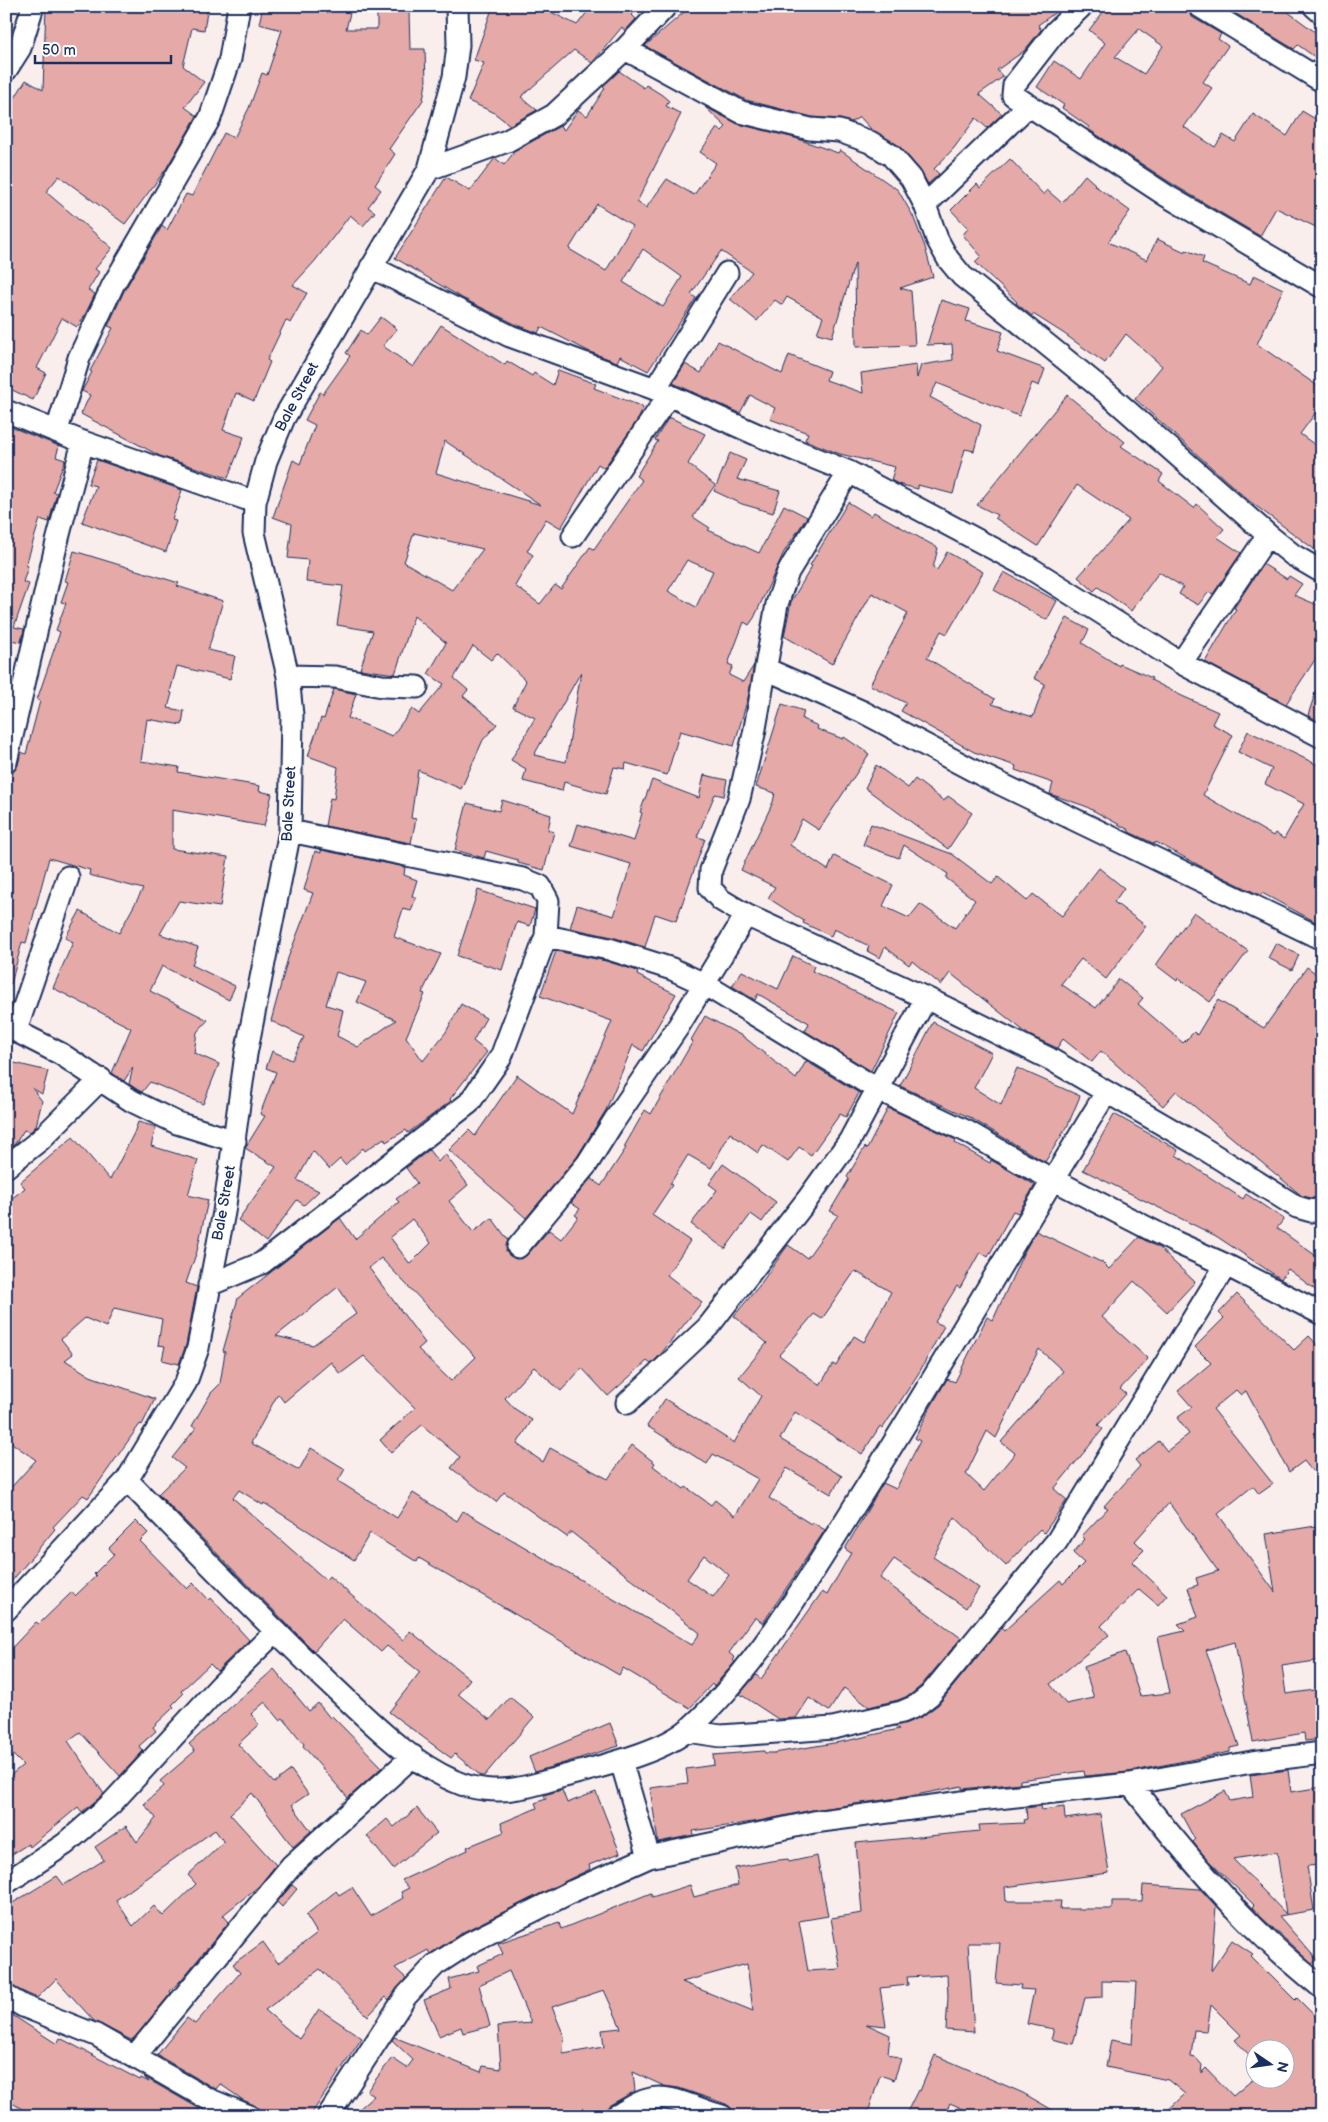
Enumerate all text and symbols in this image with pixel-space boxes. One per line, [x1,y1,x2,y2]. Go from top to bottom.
scale bar [35,32,171,64]
text: 50 m [42,41,76,60]
street label: Bale Street [271,359,323,435]
street label: Bale Street [278,765,300,842]
street label: Bale Street [208,1164,240,1242]
north arrow [1246,2040,1296,2090]
text: N [1273,2060,1292,2074]

